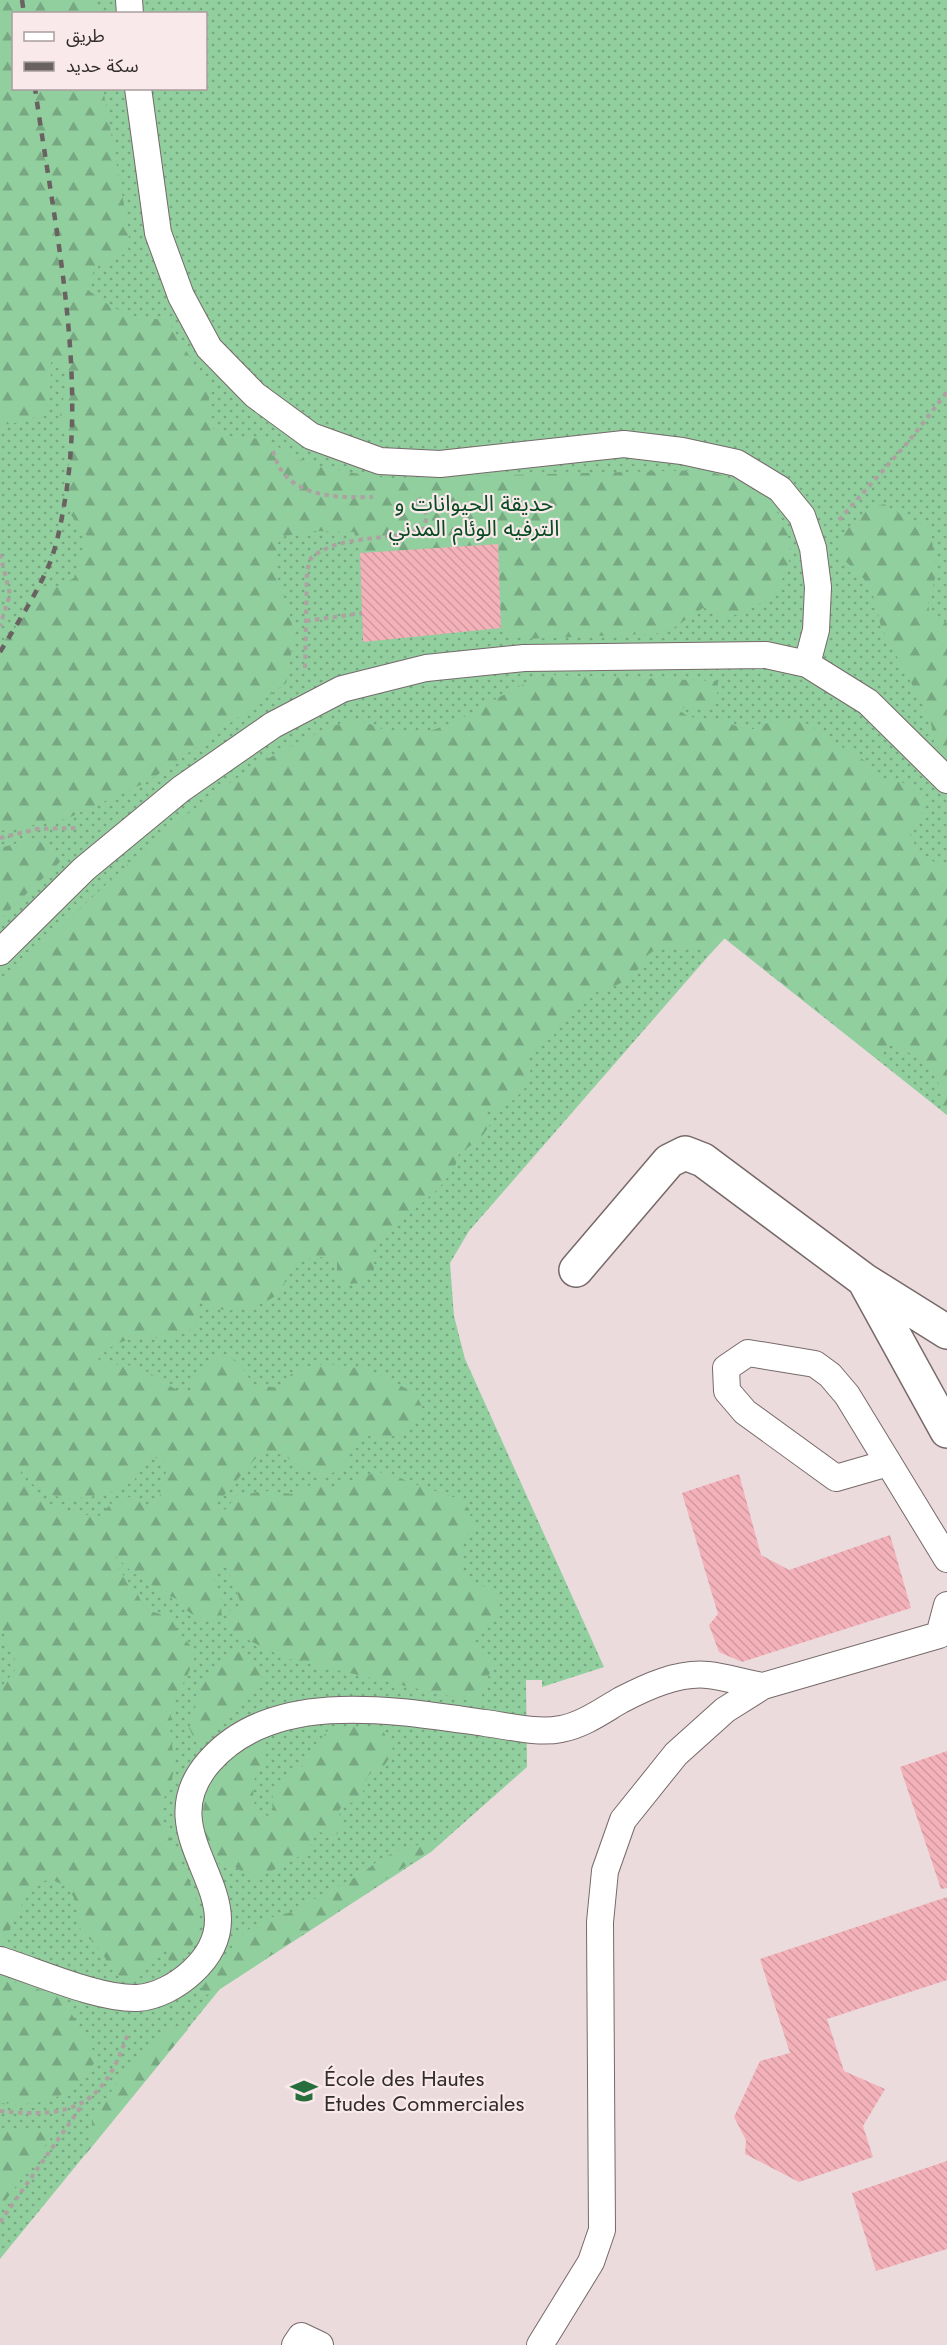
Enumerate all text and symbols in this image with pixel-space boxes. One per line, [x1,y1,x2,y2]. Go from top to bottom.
legend [12,12,207,90]
text: طريق [66,23,105,49]
text: سكة حديد [66,53,139,79]
park label: حديقة الحيوانات و الترفيه الوئام المدني [389,487,559,545]
place label: École des Hautes Etudes Commerciales [324,2062,524,2119]
school or university icon: École des Hautes Etudes Commerciales [289,2076,319,2106]

